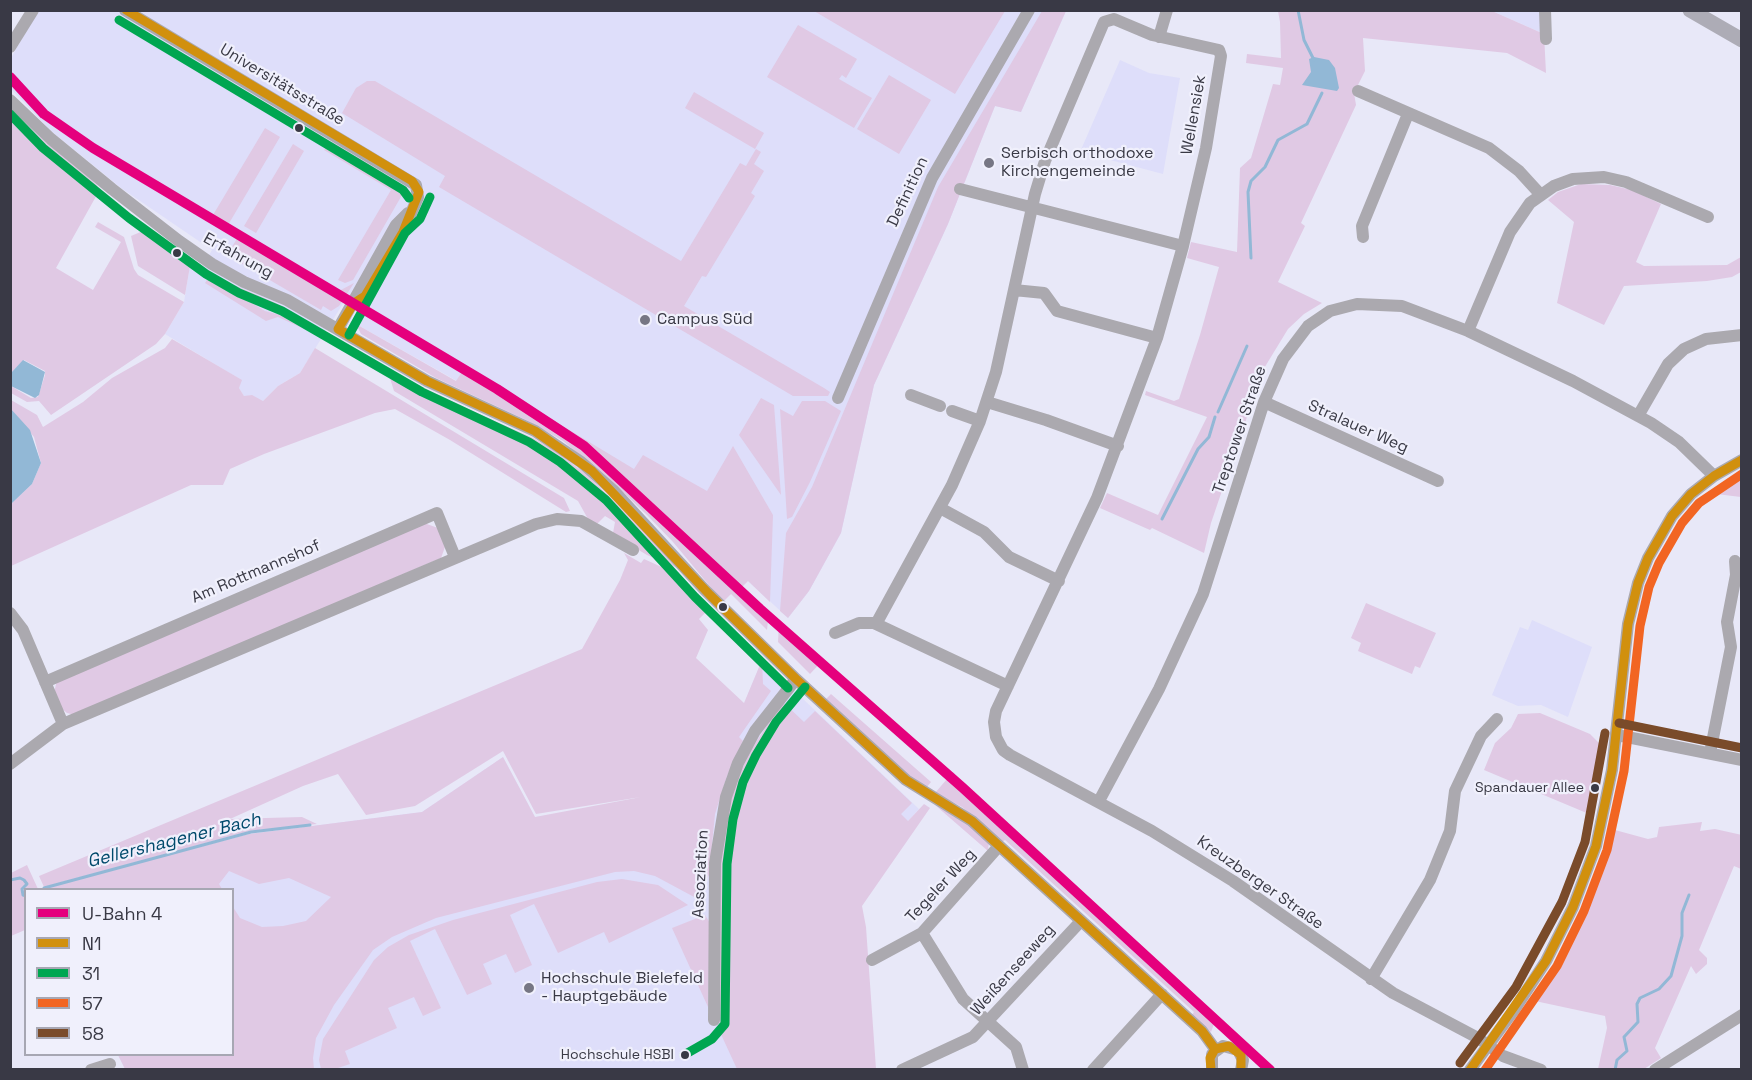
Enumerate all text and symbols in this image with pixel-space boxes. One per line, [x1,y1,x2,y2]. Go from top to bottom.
street label: Universitätsstraße [216,40,348,130]
street label: Wellensiek [1178,74,1210,156]
unlabelled marker [293,122,305,134]
place label: Serbisch orthodoxe Kirchengemeinde [1001,144,1154,182]
street label: Definition [883,154,933,230]
marker: Serbisch orthodoxe Kirchengemeinde [982,156,996,170]
street label: Erfahrung [200,229,276,283]
unlabelled marker [171,247,183,259]
place label: Campus Süd [657,310,753,330]
marker: Campus Süd [638,313,652,327]
street label: Treptower Straße [1209,363,1271,497]
street label: Stralauer Weg [1305,396,1411,458]
street label: Am Rottmannshof [189,536,323,608]
unlabelled marker [717,601,729,613]
place label: Spandauer Allee [1475,780,1584,796]
marker: Spandauer Allee [1589,782,1601,794]
water label: Gellershagener Bach [85,809,263,873]
street label: Assoziation [689,829,713,919]
street label: Kreuzberger Straße [1193,832,1327,934]
street label: Tegeler Weg [902,845,980,927]
legend [24,888,234,1056]
text: U-Bahn 4 [82,902,162,925]
street label: Weißenseeweg [967,920,1059,1020]
text: N1 [82,932,101,955]
text: 31 [82,962,100,985]
place label: Hochschule Bielefeld - Hauptgebäude [541,969,703,1007]
marker: Hochschule Bielefeld - Hauptgebäude [522,981,536,995]
text: 57 [82,992,103,1015]
text: 58 [82,1022,104,1045]
place label: Hochschule HSBI [561,1047,674,1063]
marker: Hochschule HSBI [679,1049,691,1061]

